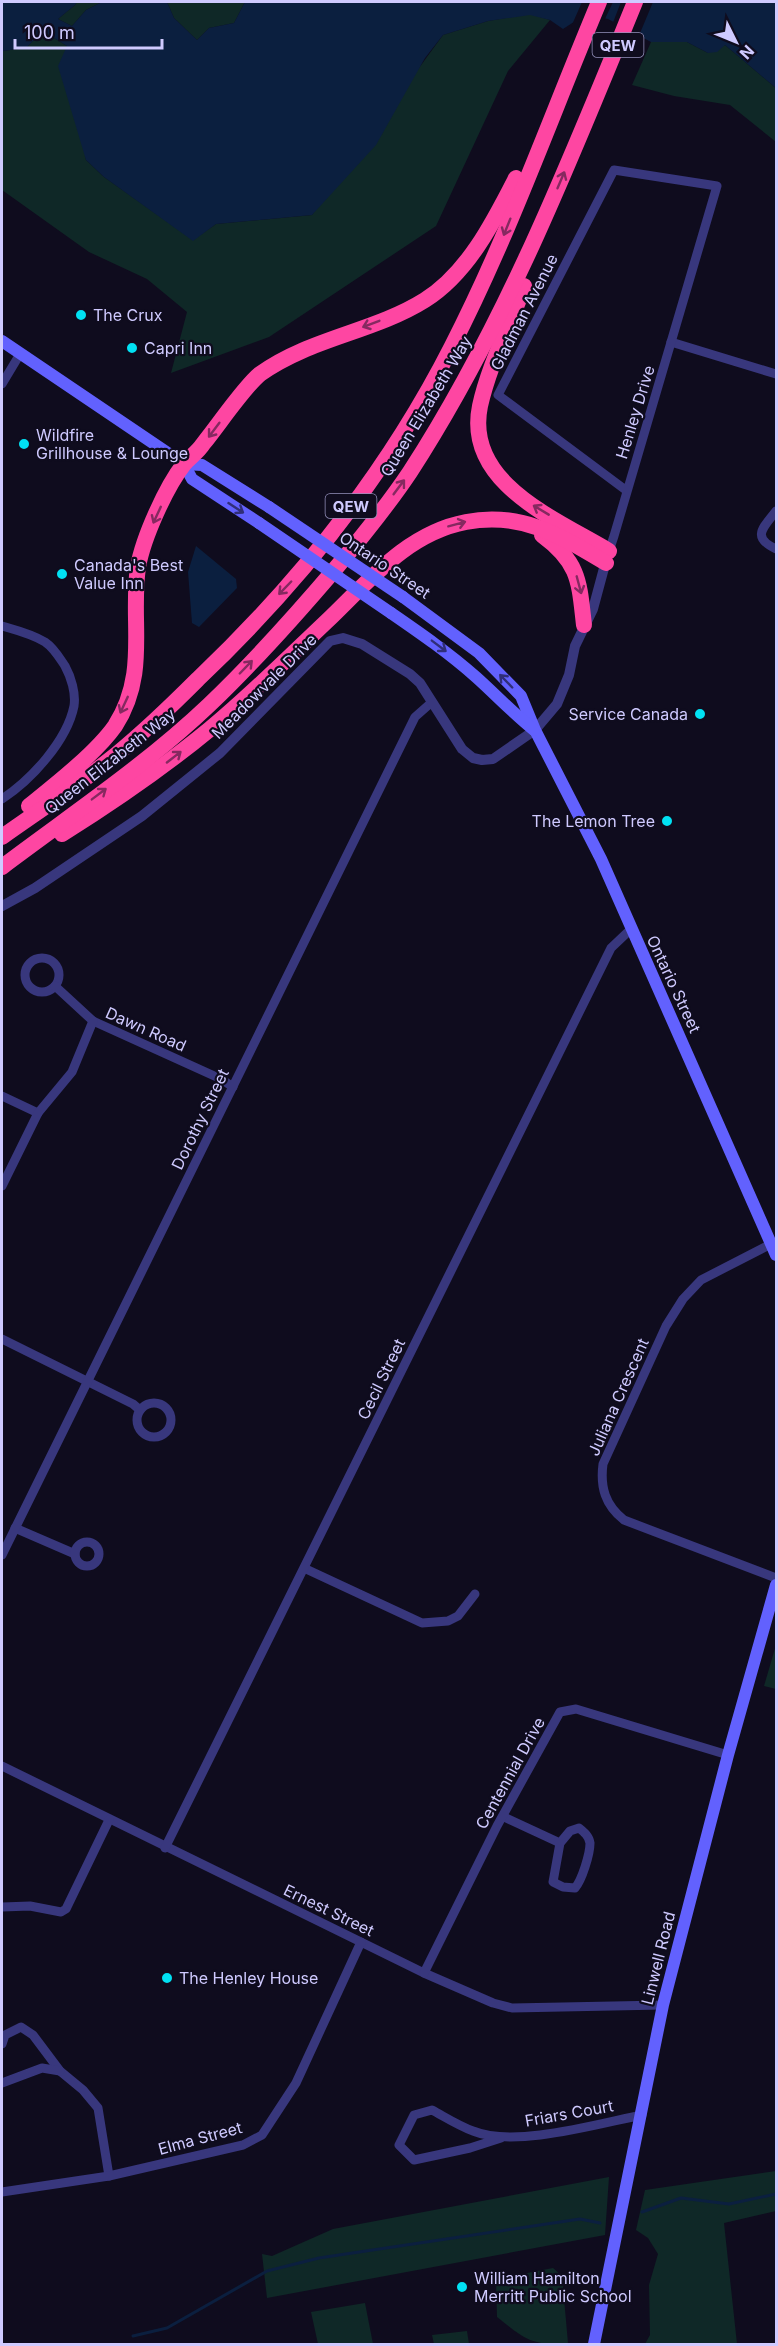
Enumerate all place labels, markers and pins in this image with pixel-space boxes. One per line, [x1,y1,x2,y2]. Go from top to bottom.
place label: The Crux [93,305,163,325]
marker: The Crux [74,308,88,322]
place label: Capri Inn [144,338,212,358]
marker: Capri Inn [125,341,139,355]
place label: Wildfire Grillhouse & Lounge [36,425,188,463]
marker: Wildfire Grillhouse & Lounge [17,437,31,451]
place label: Canada's Best Value Inn [74,555,183,593]
marker: Canada's Best Value Inn [55,567,69,581]
place label: Service Canada [568,704,688,724]
marker: Service Canada [693,707,707,721]
place label: The Lemon Tree [532,811,655,831]
marker: The Lemon Tree [660,814,674,828]
place label: The Henley House [179,1968,318,1988]
marker: The Henley House [160,1971,174,1985]
place label: William Hamilton Merritt Public School [474,2268,632,2306]
marker: William Hamilton Merritt Public School [455,2280,469,2294]

